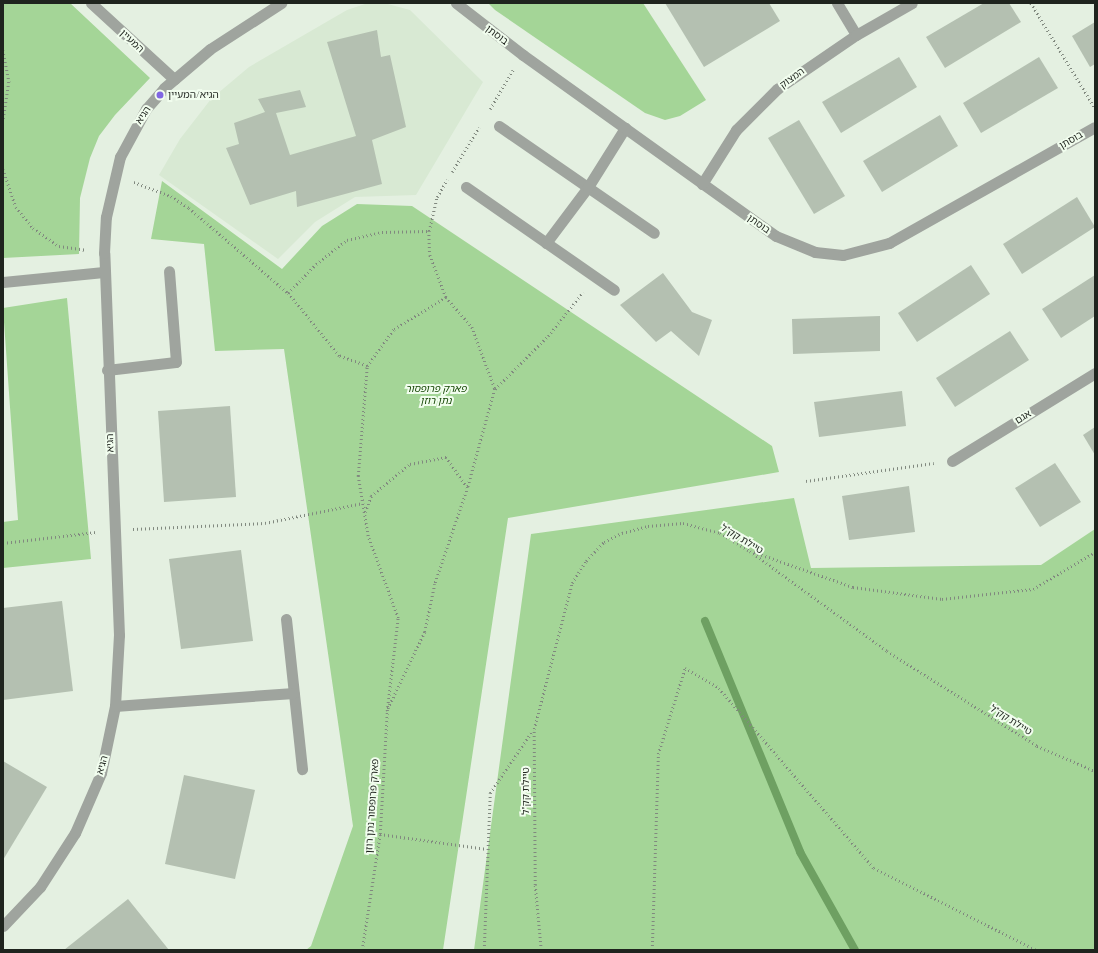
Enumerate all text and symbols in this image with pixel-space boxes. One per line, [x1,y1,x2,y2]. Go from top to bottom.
street label: בוסתן [483,23,511,47]
street label: המעיין [118,27,146,55]
street label: המצוק [777,65,807,91]
place label: הגיא/המעיין [168,89,219,101]
marker: הגיא/המעיין [155,90,165,100]
street label: הגיא [133,104,153,126]
street label: בוסתן [1057,128,1085,152]
street label: בוסתן [745,212,773,236]
park label: פארק פרופסור נתן רוזן [406,382,466,406]
street label: אגם [1013,407,1033,427]
street label: הגיא [104,433,116,453]
street label: טיילת קק"ל [719,522,765,556]
street label: טיילת קק"ל [988,702,1034,738]
street label: הגיא [94,754,110,776]
street label: פארק פרופסור נתן רוזן [363,758,381,854]
street label: טיילת קק"ל [520,767,532,815]

